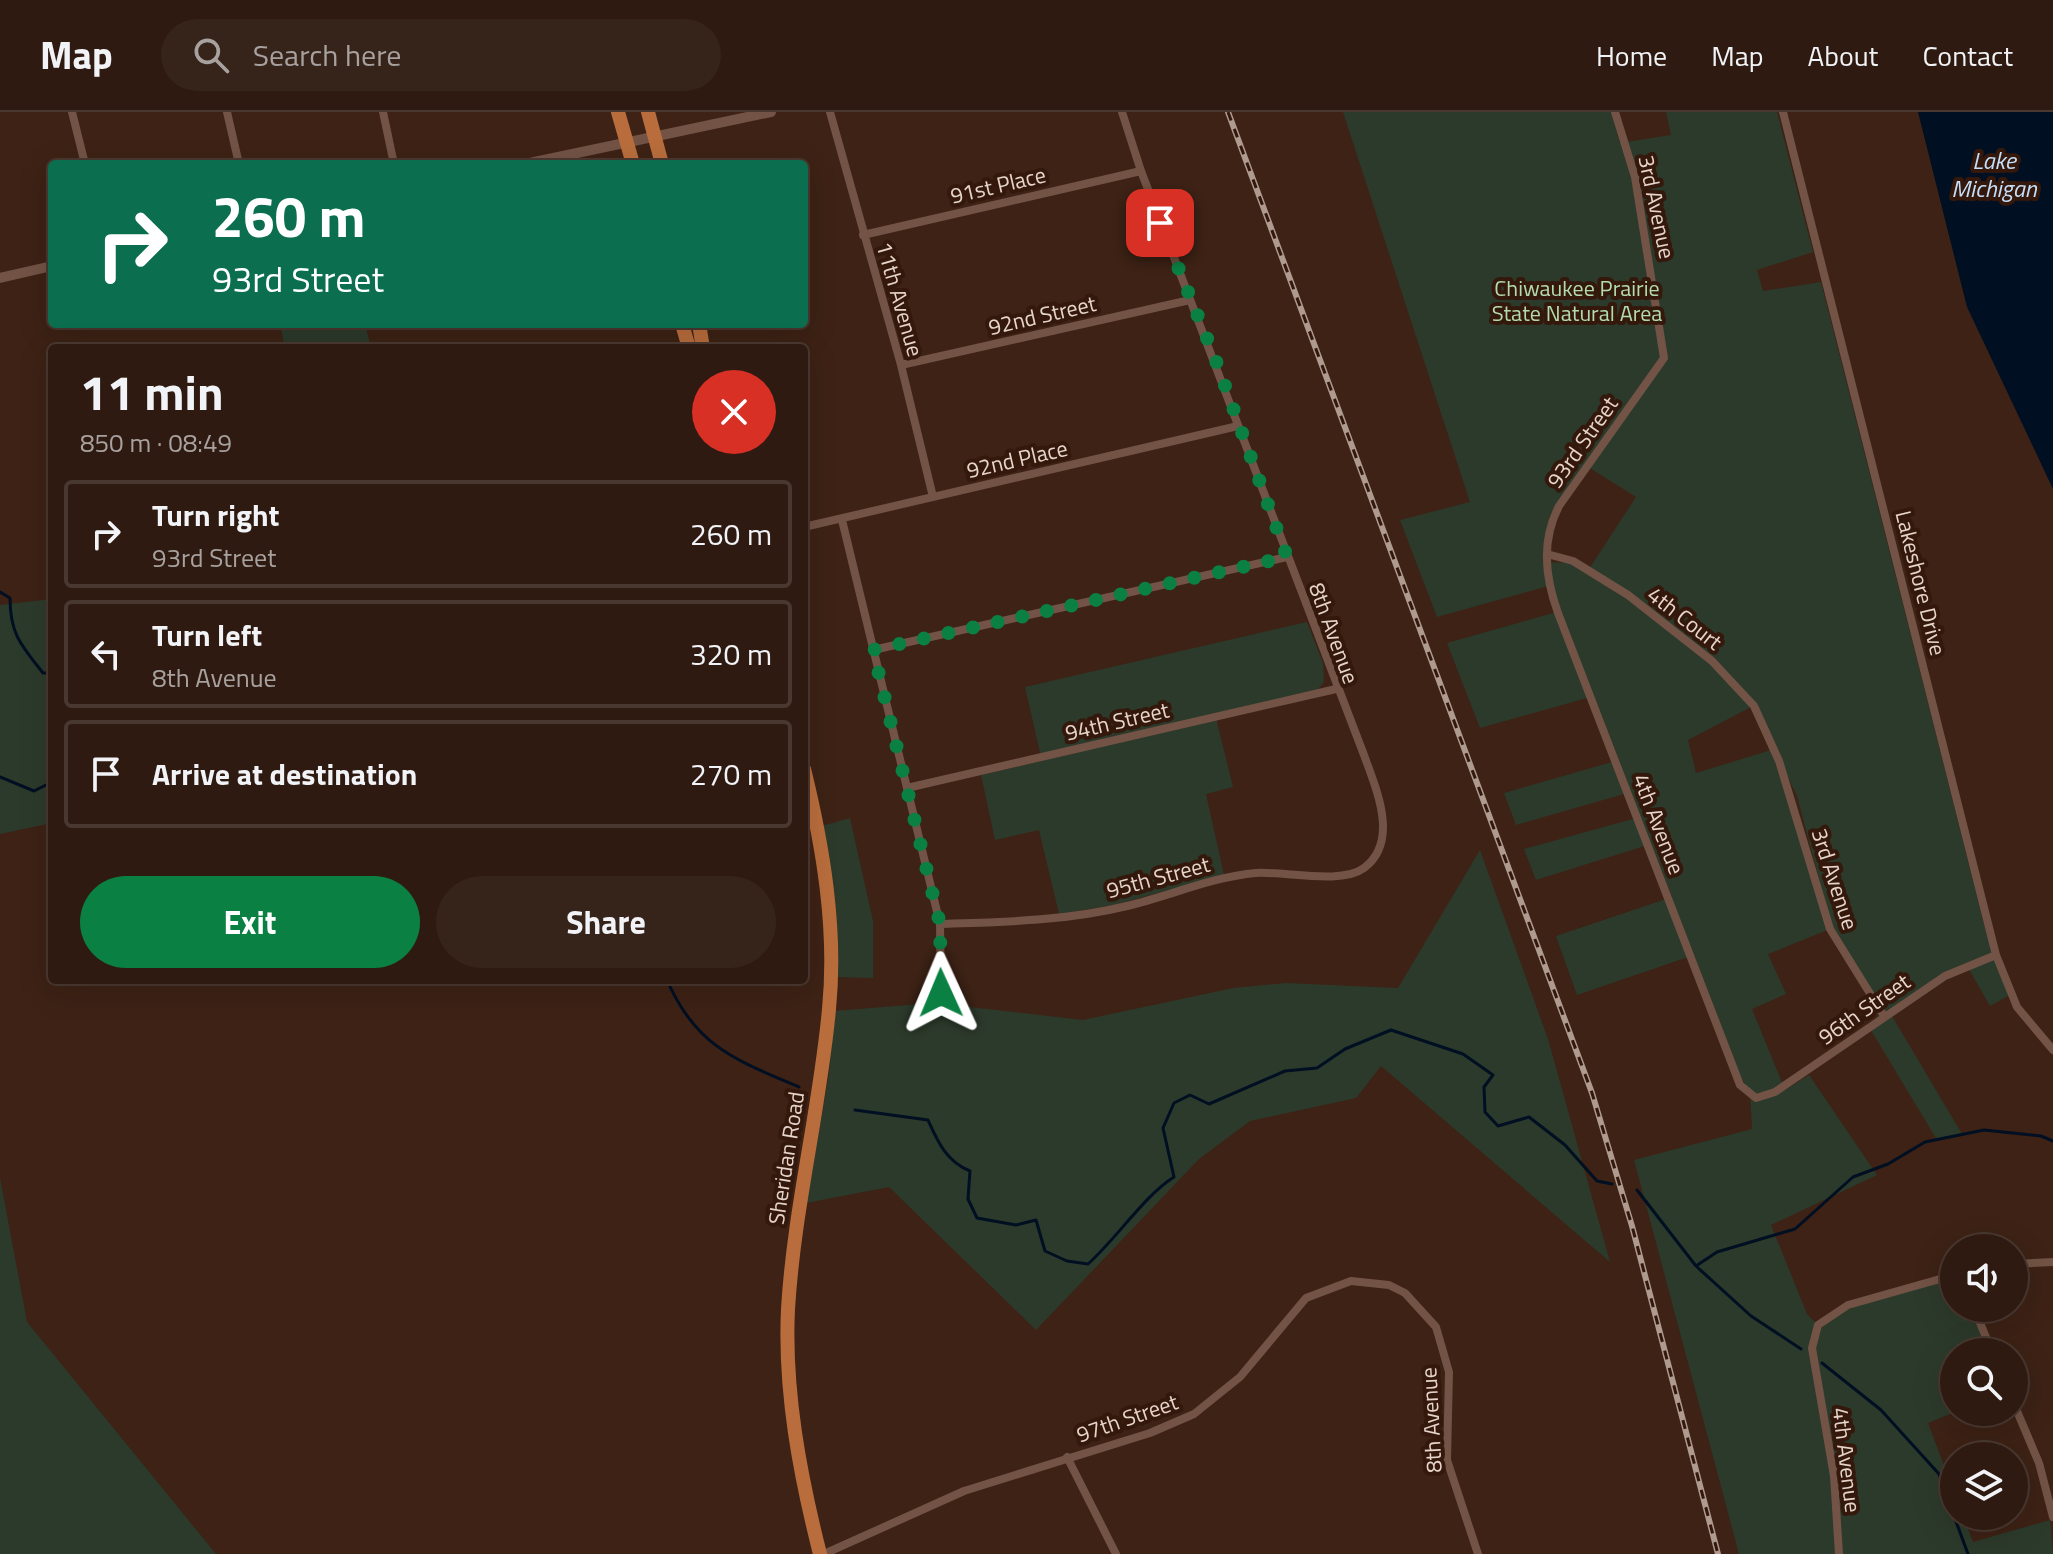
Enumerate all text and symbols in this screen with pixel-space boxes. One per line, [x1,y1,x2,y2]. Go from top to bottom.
search box [161,19,721,91]
text: Map [40,26,113,84]
text: Search here [253,32,402,78]
icon: search [189,33,233,77]
text: Home [1596,34,1667,77]
text: Map [1711,34,1764,77]
text: About [1808,34,1878,77]
text: Contact [1922,34,2013,77]
water label: Lake Michigan [1951,142,2038,206]
street label: 3rd Avenue [1629,152,1685,262]
street label: 91st Place [947,158,1049,212]
text: 260 m [212,174,365,259]
pin [1126,189,1194,257]
icon: right [80,192,184,296]
icon: arrive [1138,201,1182,245]
street label: 11th Avenue [867,238,933,360]
text: 93rd Street [212,251,384,306]
park label: Chiwaukee Prairie State Natural Area [1492,271,1662,330]
street label: 92nd Street [985,286,1100,344]
text: 11 min [80,356,224,429]
button: close [692,370,776,454]
street label: 93rd Street [1538,389,1626,495]
text: 850 m · 08:49 [80,423,232,462]
street label: 92nd Place [963,431,1071,487]
text: Turn right [152,492,280,538]
street label: Lakeshore Drive [1887,507,1955,659]
text: 260 m [690,511,772,557]
icon: right [84,512,128,556]
text: 93rd Street [152,538,276,577]
street label: 8th Avenue [1300,578,1368,688]
street label: 4th Court [1640,578,1730,658]
text: Turn left [152,612,262,658]
text: 320 m [690,631,772,677]
icon: left [84,632,128,676]
text: 8th Avenue [152,658,277,697]
street label: 94th Street [1062,692,1173,749]
text: Arrive at destination [152,751,417,797]
text: 270 m [690,751,772,797]
icon: arrive [84,752,128,796]
street label: 4th Avenue [1624,769,1694,879]
street label: 3rd Avenue [1803,824,1867,934]
street label: 95th Street [1103,847,1214,907]
button: Exit [80,876,420,968]
button: Share [436,876,776,968]
position arrow [899,951,983,1035]
street label: 96th Street [1811,965,1917,1053]
street label: Sheridan Road [759,1089,813,1227]
map controls [1940,1234,2028,1530]
button: sound [1940,1234,2028,1322]
button: search [1940,1338,2028,1426]
street label: 8th Avenue [1411,1366,1451,1474]
street label: 97th Street [1071,1385,1183,1451]
street label: 4th Avenue [1824,1406,1870,1514]
button: layers [1940,1442,2028,1530]

